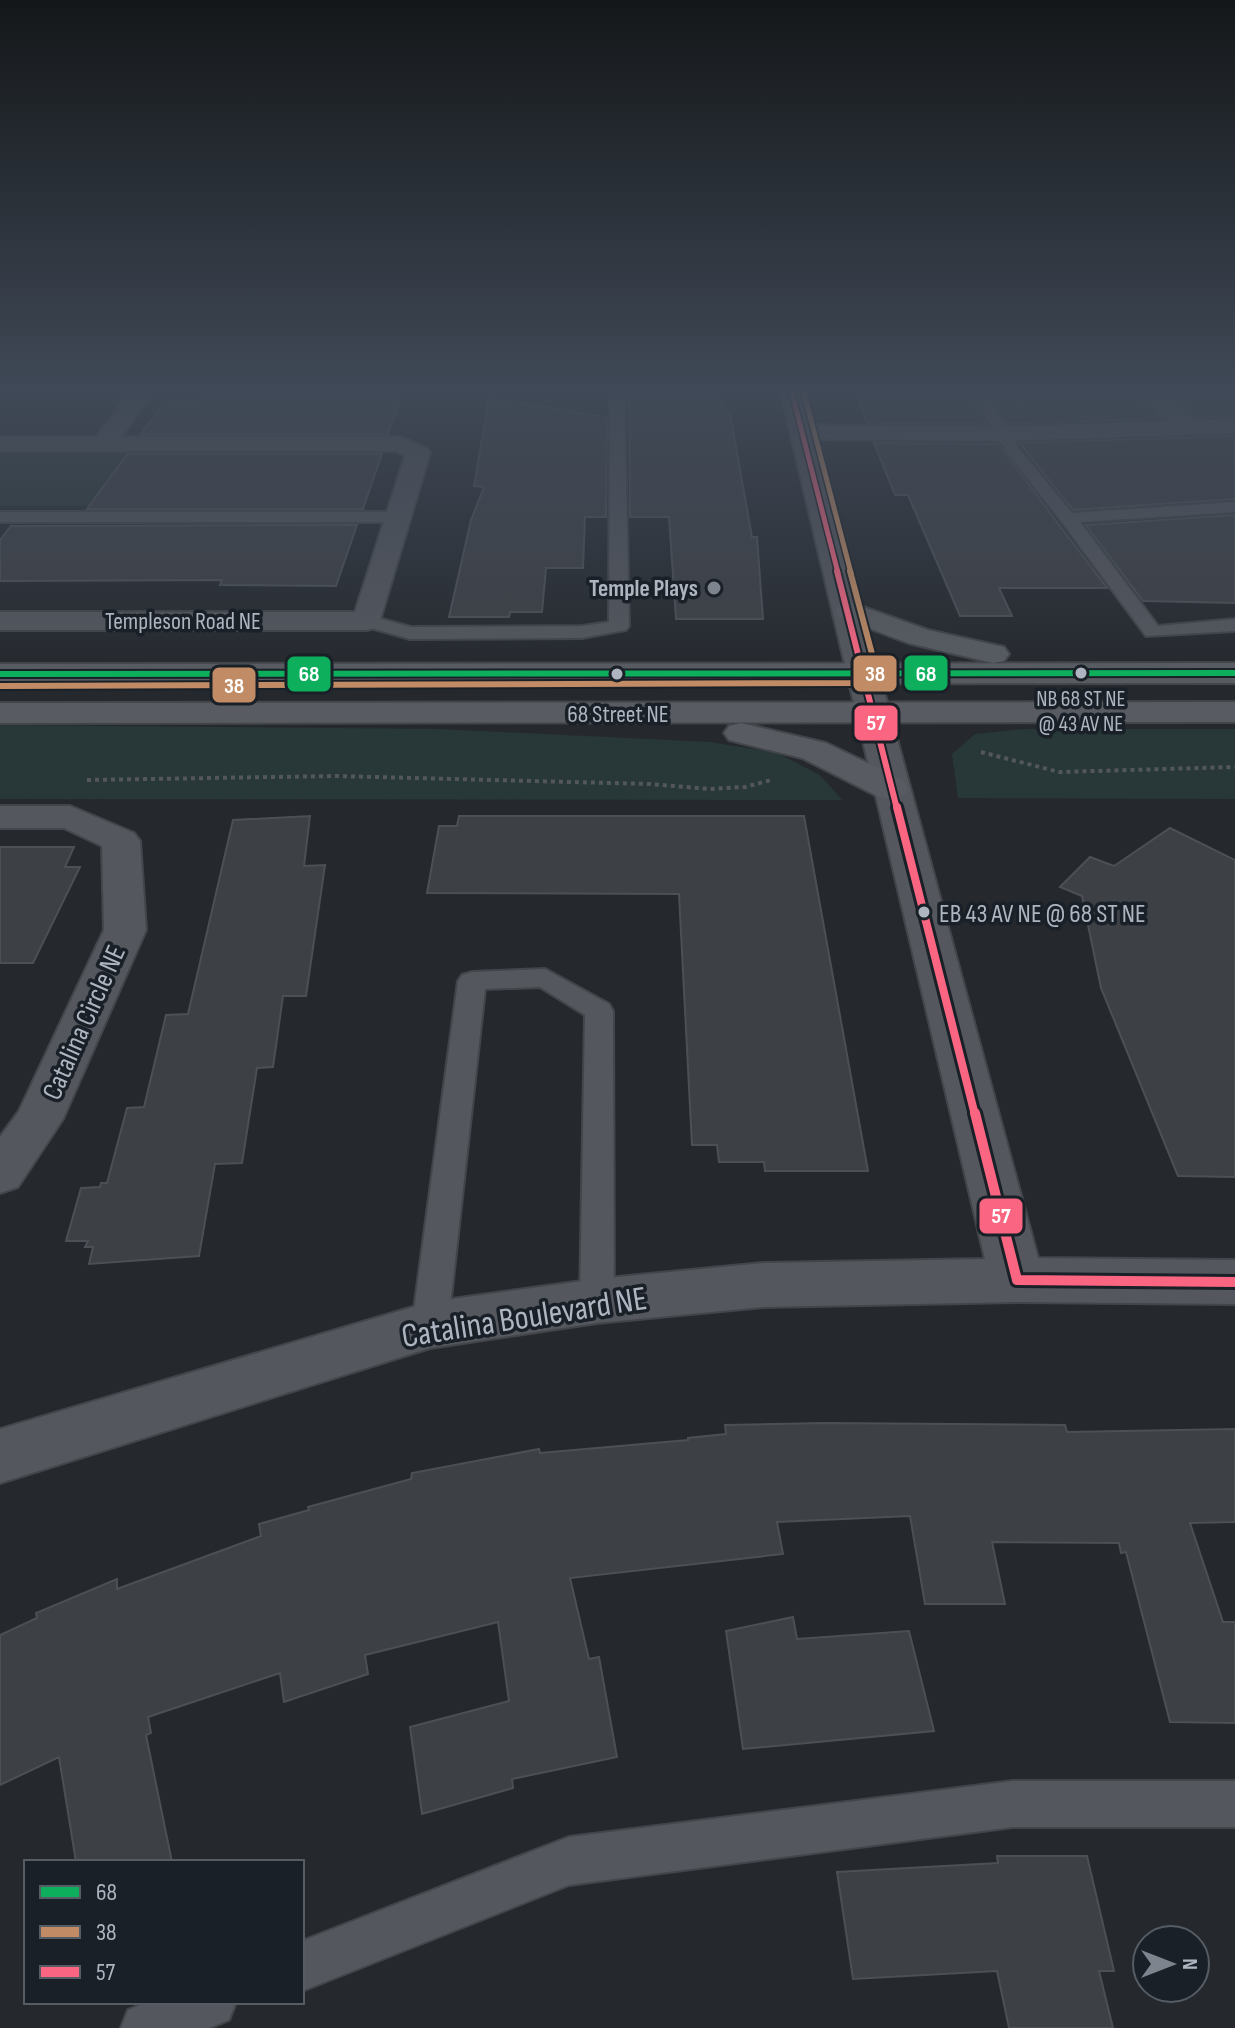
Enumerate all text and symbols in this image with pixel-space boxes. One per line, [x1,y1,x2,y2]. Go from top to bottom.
place label: Temple Plays [589,574,698,603]
marker: Temple Plays [705,579,723,597]
street label: Templeson Road NE [105,607,261,636]
line badge: 38 [852,654,898,693]
line badge: 68 [903,654,949,692]
line badge: 68 [286,655,332,693]
text: 68 [299,661,319,688]
text: 38 [865,661,885,688]
text: 68 [916,661,936,688]
marker: NB 68 ST NE @ 43 AV NE [1073,665,1089,681]
line badge: 38 [211,666,257,704]
unlabelled marker [609,666,625,682]
text: 38 [224,673,244,700]
place label: NB 68 ST NE @ 43 AV NE [1036,686,1126,738]
street label: 68 Street NE [567,700,669,729]
line badge: 57 [853,704,899,742]
text: 57 [866,710,886,737]
place label: EB 43 AV NE @ 68 ST NE [939,899,1146,930]
marker: EB 43 AV NE @ 68 ST NE [916,904,932,920]
street label: Catalina Circle NE [36,940,133,1105]
line badge: 57 [978,1197,1024,1235]
text: 57 [991,1203,1011,1230]
street label: Catalina Boulevard NE [399,1278,650,1357]
legend [24,1860,304,2004]
text: 68 [96,1878,117,1907]
text: 38 [96,1918,117,1947]
north arrow [1131,1924,1211,2004]
text: 57 [96,1958,116,1987]
text: N [1176,1958,1203,1970]

